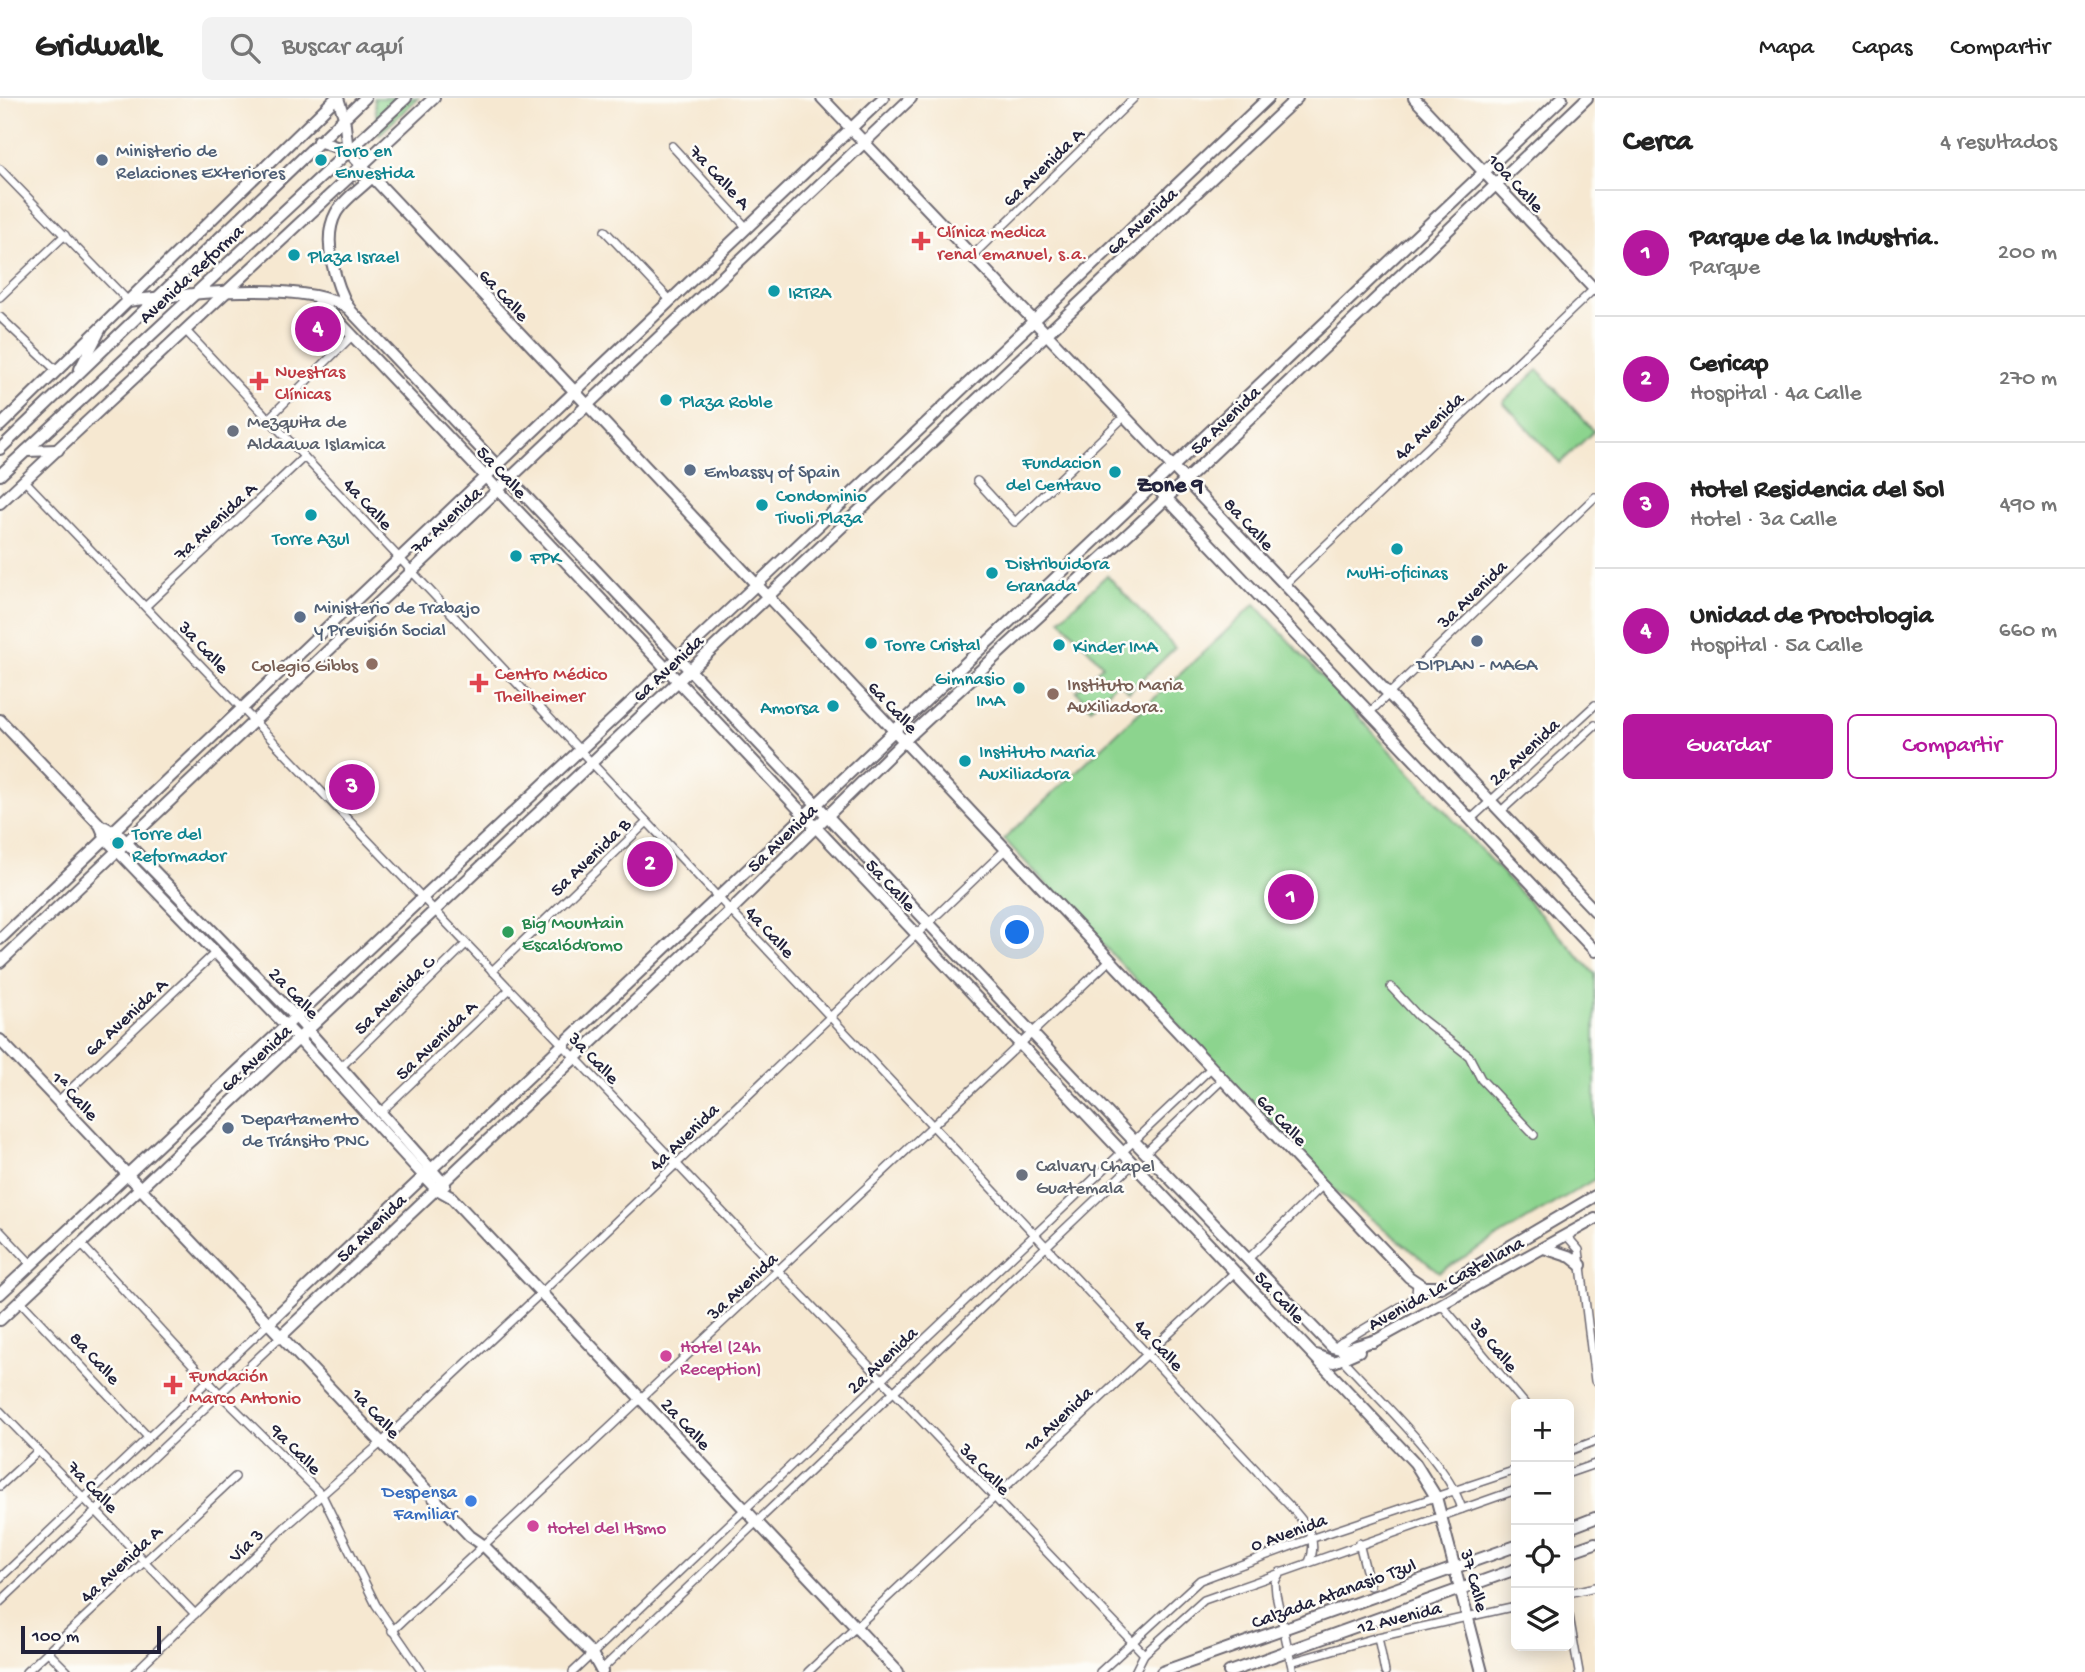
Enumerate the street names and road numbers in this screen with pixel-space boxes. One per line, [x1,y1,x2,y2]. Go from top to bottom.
street label: 6a Avenida A [999,123,1091,213]
street label: 7a Calle A [682,141,755,217]
street label: 10a Calle [1481,149,1548,219]
street label: 6a Avenida [1103,183,1185,261]
street label: Avenida Reforma [135,220,251,330]
street label: 6a Calle [472,265,533,328]
street label: 5a Avenida [1186,381,1268,461]
street label: 4a Avenida [1391,388,1471,466]
street label: 5a Calle [470,442,531,505]
street label: 4a Calle [337,474,396,536]
street label: 7a Avenida A [169,477,264,567]
street label: 7a Avenida [406,482,489,561]
street label: 8a Calle [1217,494,1278,557]
street label: 3a Avenida [1433,555,1515,635]
street label: 3a Calle [172,616,233,680]
street label: 6a Avenida [629,630,711,708]
street label: 6a Calle [861,677,922,740]
street label: 2a Avenida [1485,714,1567,792]
street label: 5a Avenida [743,799,825,879]
street label: 5a Avenida B [546,813,638,903]
street label: 5a Calle [859,855,920,918]
street label: 4a Calle [739,902,798,964]
street label: 5a Avenida C [350,951,442,1041]
street label: 2a Calle [262,964,323,1025]
street label: 6a Avenida A [81,973,175,1063]
street label: 5a Avenida A [392,996,484,1086]
street label: 6a Avenida [217,1020,299,1098]
street label: 3a Calle [561,1028,623,1091]
street label: 1ª Calle [44,1067,102,1127]
street label: 6a Calle [1250,1091,1311,1152]
street label: 4a Avenida [646,1099,726,1177]
street label: 5a Avenida [332,1189,414,1269]
street label: Avenida La Castellana [1365,1232,1530,1337]
street label: 3a Avenida [702,1248,785,1327]
street label: 5a Calle [1248,1267,1309,1330]
street label: 38 Calle [1462,1314,1522,1378]
street label: 4a Calle [1128,1315,1187,1377]
street label: 2a Avenida [843,1322,925,1400]
street label: 8a Calle [63,1328,124,1391]
street label: 1a Avenida [1019,1382,1100,1459]
street label: 1a Calle [344,1383,404,1445]
street label: 2a Calle [654,1394,715,1457]
street label: 9a Calle [263,1419,325,1481]
street label: 3a Calle [952,1439,1014,1502]
street label: 7a Calle [60,1457,122,1520]
street label: 0 Avenida [1248,1509,1332,1559]
street label: 4a Avenida A [77,1520,170,1609]
street label: Vía 3 [224,1524,270,1569]
street label: 37 Calle [1453,1546,1492,1615]
street label: Calzada Atanasio Tzul [1249,1555,1420,1636]
street label: 12 Avenida [1355,1598,1446,1641]

